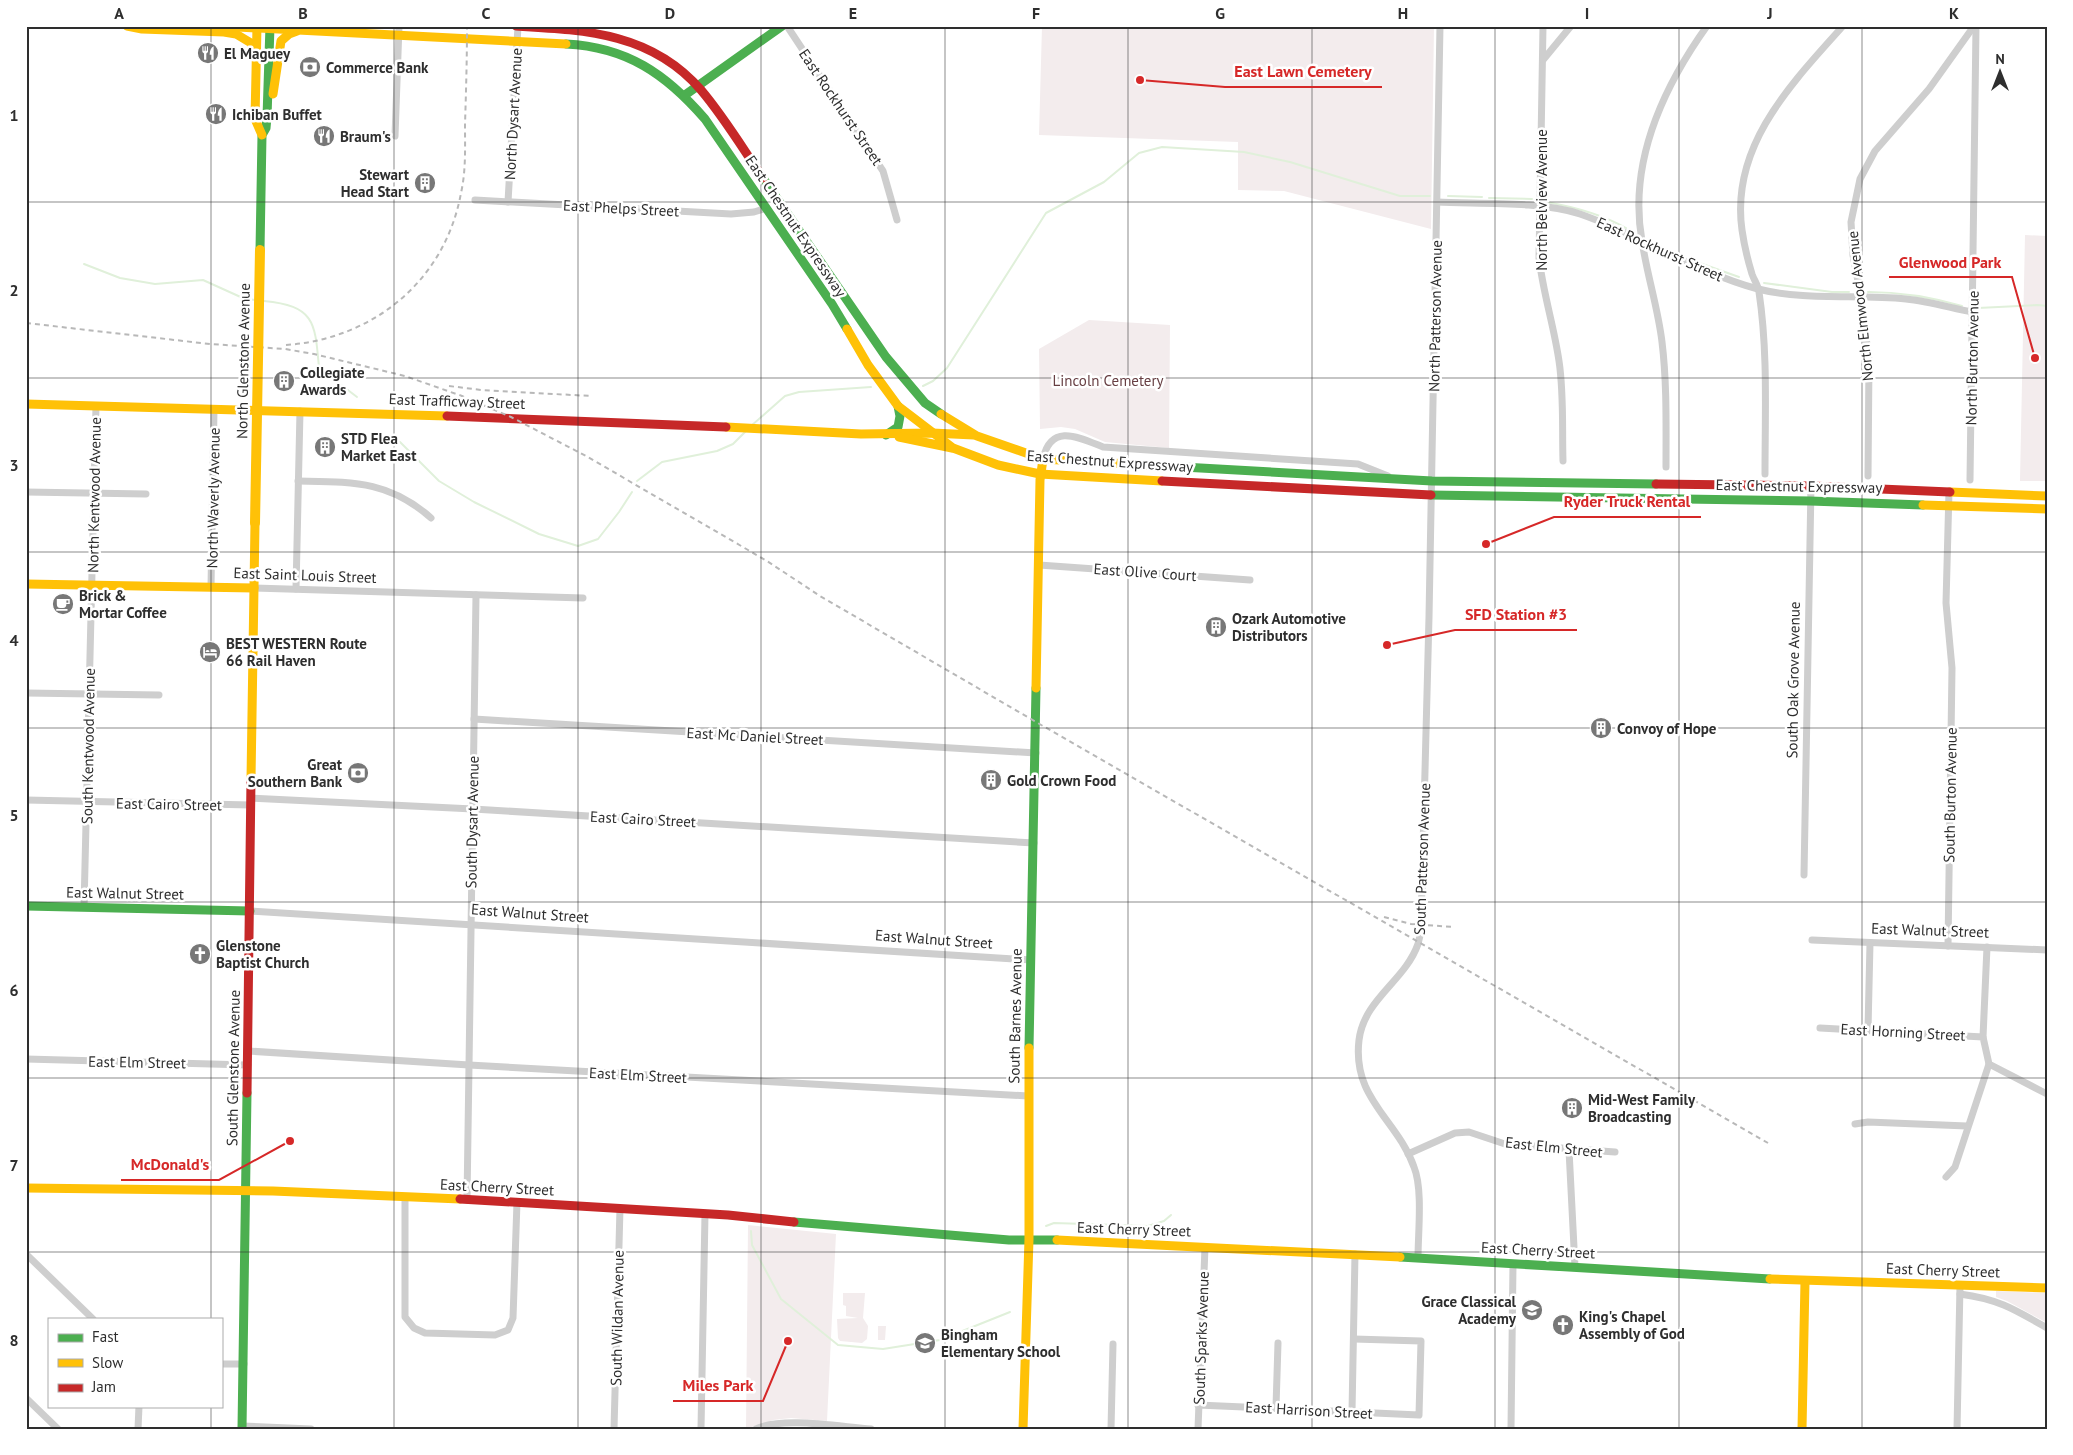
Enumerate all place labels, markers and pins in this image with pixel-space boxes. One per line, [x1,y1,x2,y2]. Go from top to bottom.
restaurant icon: El Maguey [196,41,220,65]
place label: El Maguey [224,44,291,63]
bank icon: Commerce Bank [298,55,322,79]
callout: East Lawn Cemetery [1225,56,1382,87]
place label: Commerce Bank [326,58,429,77]
restaurant icon: Ichiban Buffet [204,102,228,126]
place label: Ichiban Buffet [232,105,323,124]
restaurant icon: Braum's [312,124,336,148]
place label: Braum's [340,127,391,146]
place label: Stewart Head Start [341,165,410,201]
building icon: Stewart Head Start [413,171,437,195]
callout: Glenwood Park [1889,246,2012,277]
place label: Collegiate Awards [300,363,365,399]
building icon: Collegiate Awards [272,369,296,393]
place label: STD Flea Market East [341,429,417,465]
building icon: STD Flea Market East [313,435,337,459]
callout: Ryder Truck Rental [1554,486,1701,517]
place label: Brick & Mortar Coffee [79,586,167,622]
cafe icon: Brick & Mortar Coffee [51,592,75,616]
callout: SFD Station #3 [1455,599,1577,630]
place label: Ozark Automotive Distributors [1232,609,1346,645]
building icon: Ozark Automotive Distributors [1204,615,1228,639]
place label: BEST WESTERN Route 66 Rail Haven [226,634,367,670]
hotel icon: BEST WESTERN Route 66 Rail Haven [198,640,222,664]
building icon: Convoy of Hope [1589,716,1613,740]
place label: Convoy of Hope [1617,719,1717,738]
place label: Great Southern Bank [248,755,343,791]
bank icon: Great Southern Bank [346,761,370,785]
building icon: Gold Crown Food [979,768,1003,792]
place label: Gold Crown Food [1007,771,1116,790]
place label: Glenstone Baptist Church [216,936,309,972]
church icon: Glenstone Baptist Church [188,942,212,966]
place label: Mid-West Family Broadcasting [1588,1090,1696,1126]
building icon: Mid-West Family Broadcasting [1560,1096,1584,1120]
callout: McDonald's [121,1149,219,1180]
place label: Grace Classical Academy [1421,1292,1517,1328]
school or university icon: Grace Classical Academy [1520,1298,1544,1322]
place label: King's Chapel Assembly of God [1579,1307,1685,1343]
church icon: King's Chapel Assembly of God [1551,1313,1575,1337]
place label: Bingham Elementary School [941,1325,1061,1361]
school or university icon: Bingham Elementary School [913,1331,937,1355]
callout: Miles Park [673,1370,763,1401]

